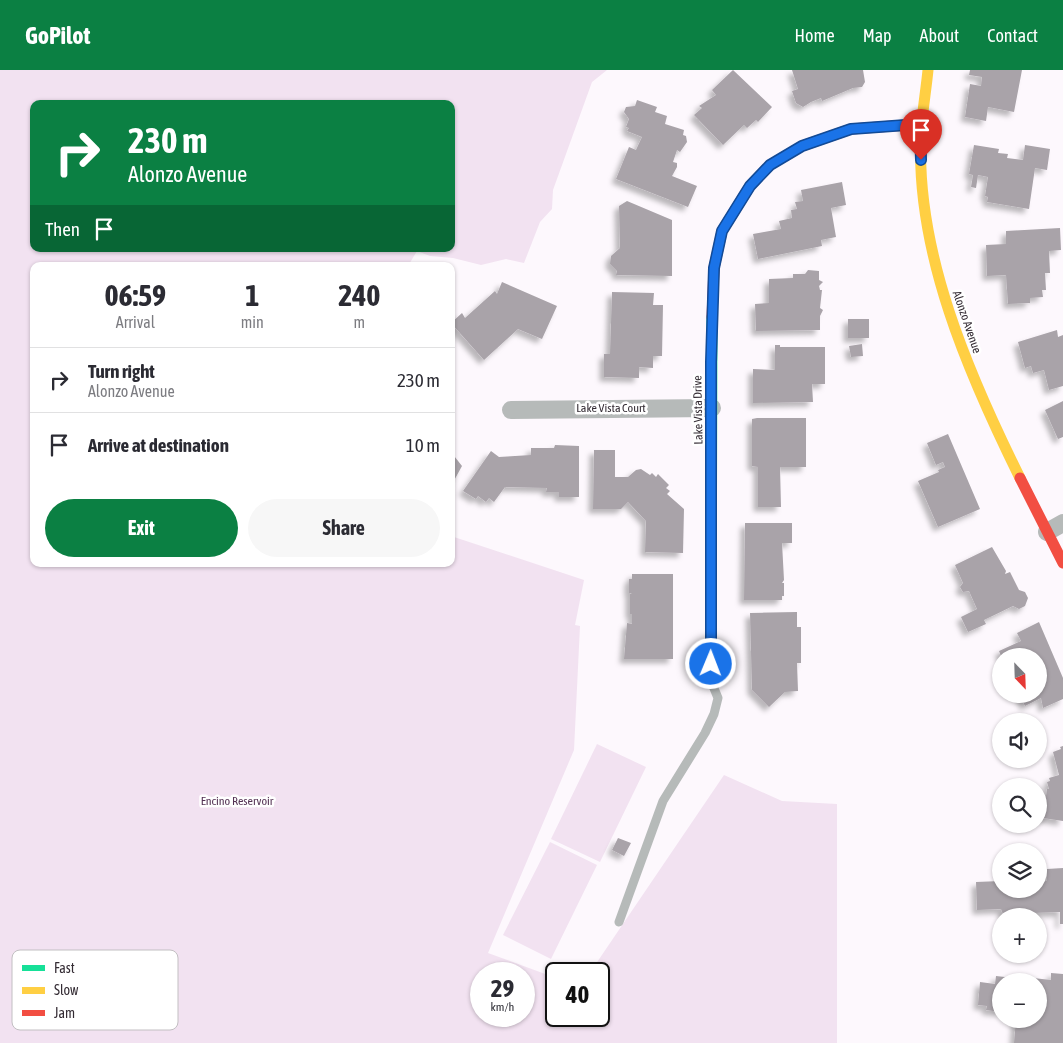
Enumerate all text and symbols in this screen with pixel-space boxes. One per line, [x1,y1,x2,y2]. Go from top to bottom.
text: GoPilot [25,22,90,49]
text: Home [795,25,835,46]
text: Map [863,25,892,46]
text: About [920,25,959,46]
text: Contact [987,25,1038,46]
pin [900,109,942,160]
icon: arrive [907,116,935,144]
icon: right [45,120,110,185]
text: 230 m [128,120,207,160]
text: Alonzo Avenue [128,161,247,187]
icon: arrive [90,215,118,243]
text: Then [45,218,80,240]
text: 06:59 [104,278,166,312]
text: 1 [245,278,259,312]
text: 240 [338,278,380,312]
street label: Alonzo Avenue [950,289,984,355]
text: Arrival [116,313,155,331]
text: min [241,313,264,331]
text: m [354,313,365,331]
text: Turn right [88,360,155,382]
icon: right [45,366,73,394]
text: 230 m [397,369,440,391]
street label: Lake Vista Drive [690,375,706,445]
text: Alonzo Avenue [88,382,175,400]
street label: Lake Vista Court [576,401,646,415]
icon: arrive [45,431,73,459]
text: Arrive at destination [88,434,229,456]
text: 10 m [406,434,440,456]
button: Exit [45,499,238,557]
button: Share [248,499,440,557]
position arrow [684,637,736,689]
north arrow [992,648,1048,702]
map controls [992,648,1047,1028]
button: sound [992,713,1047,768]
button: search [992,778,1047,833]
park label: Encino Reservoir [201,794,274,808]
button: layers [992,843,1047,898]
button: + [992,908,1047,963]
legend [12,950,178,1030]
text: Fast [54,960,75,976]
speed limit sign: 40 [545,962,610,1027]
button: − [992,973,1047,1028]
text: 29 [491,974,514,1002]
text: Slow [54,982,79,998]
text: km/h [491,1000,514,1014]
text: Jam [54,1005,75,1021]

